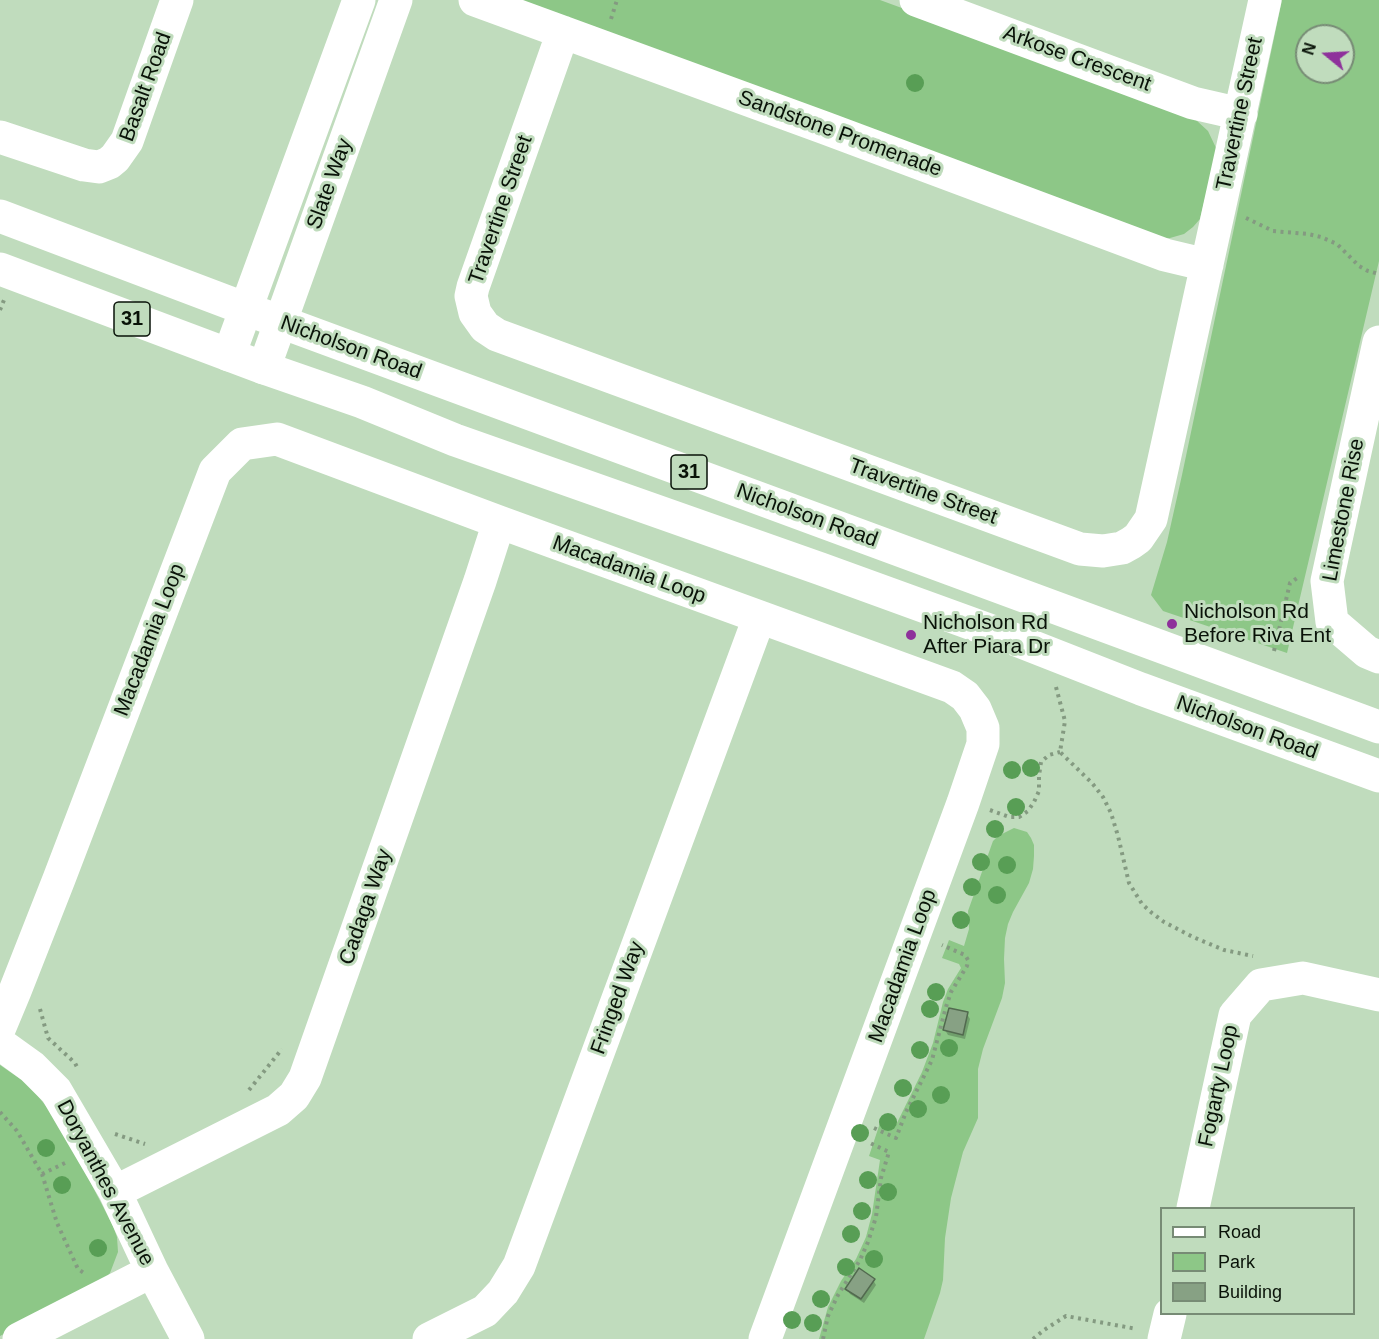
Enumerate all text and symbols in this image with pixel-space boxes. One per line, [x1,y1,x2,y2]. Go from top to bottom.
street label: Arkose Crescent [1000,21,1154,97]
north arrow [1295,24,1355,84]
street label: Basalt Road [115,29,177,145]
street label: Travertine Street [1211,35,1269,193]
text: N [1299,41,1319,57]
street label: Sandstone Promenade [735,85,945,183]
street label: Travertine Street [464,132,538,288]
street label: Slate Way [302,135,358,233]
road number: 31 [114,302,150,336]
street label: Nicholson Road [277,311,425,385]
street label: Limestone Rise [1318,437,1370,583]
street label: Travertine Street [846,454,1000,530]
road number: 31 [671,455,707,489]
street label: Nicholson Road [733,479,881,553]
street label: Macadamia Loop [549,531,709,609]
street label: Macadamia Loop [109,560,191,720]
place label: Nicholson Rd Before Riva Ent [1184,599,1331,649]
place label: Nicholson Rd After Piara Dr [923,610,1050,660]
marker: Nicholson Rd Before Riva Ent [1165,617,1179,631]
marker: Nicholson Rd After Piara Dr [904,628,918,642]
street label: Nicholson Road [1173,691,1321,765]
street label: Cadaga Way [334,846,398,968]
street label: Macadamia Loop [864,886,942,1046]
street label: Fringed Way [586,938,650,1058]
street label: Fogarty Loop [1194,1023,1244,1149]
street label: Doryanthes Avenue [51,1096,159,1270]
legend [1160,1207,1355,1315]
text: Road [1218,1222,1261,1242]
text: Park [1218,1252,1255,1272]
text: Building [1218,1282,1282,1302]

